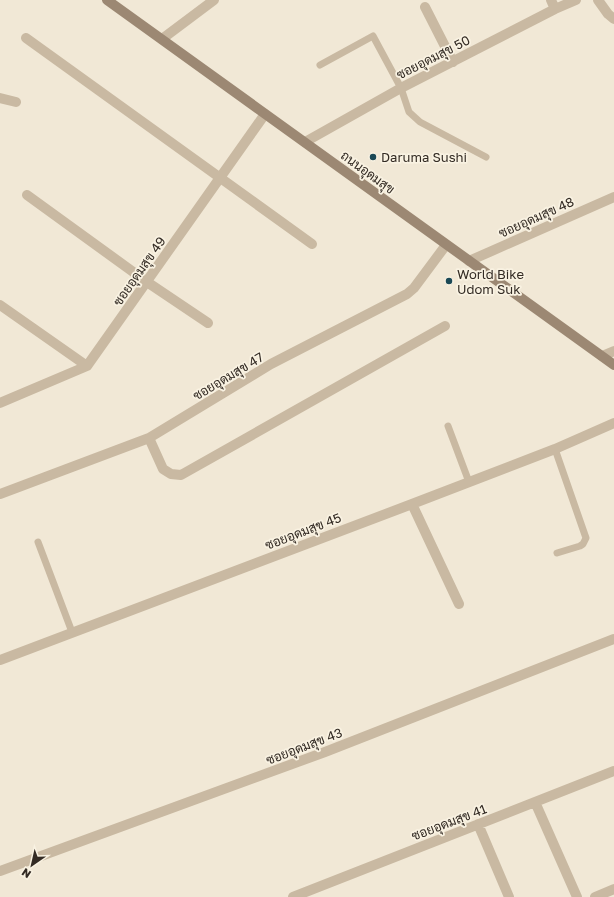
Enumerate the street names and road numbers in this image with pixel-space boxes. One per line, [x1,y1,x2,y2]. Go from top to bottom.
street label: ซอยอุดมสุข 50 [394,32,473,84]
street label: ถนนอุดมสุข [337,147,398,199]
street label: ซอยอุดมสุข 48 [496,193,577,243]
street label: ซอยอุดมสุข 49 [109,233,170,310]
street label: ซอยอุดมสุข 47 [190,349,267,405]
street label: ซอยอุดมสุข 45 [263,509,344,555]
street label: ซอยอุดมสุข 43 [264,724,345,770]
street label: ซอยอุดมสุข 41 [409,800,490,846]

